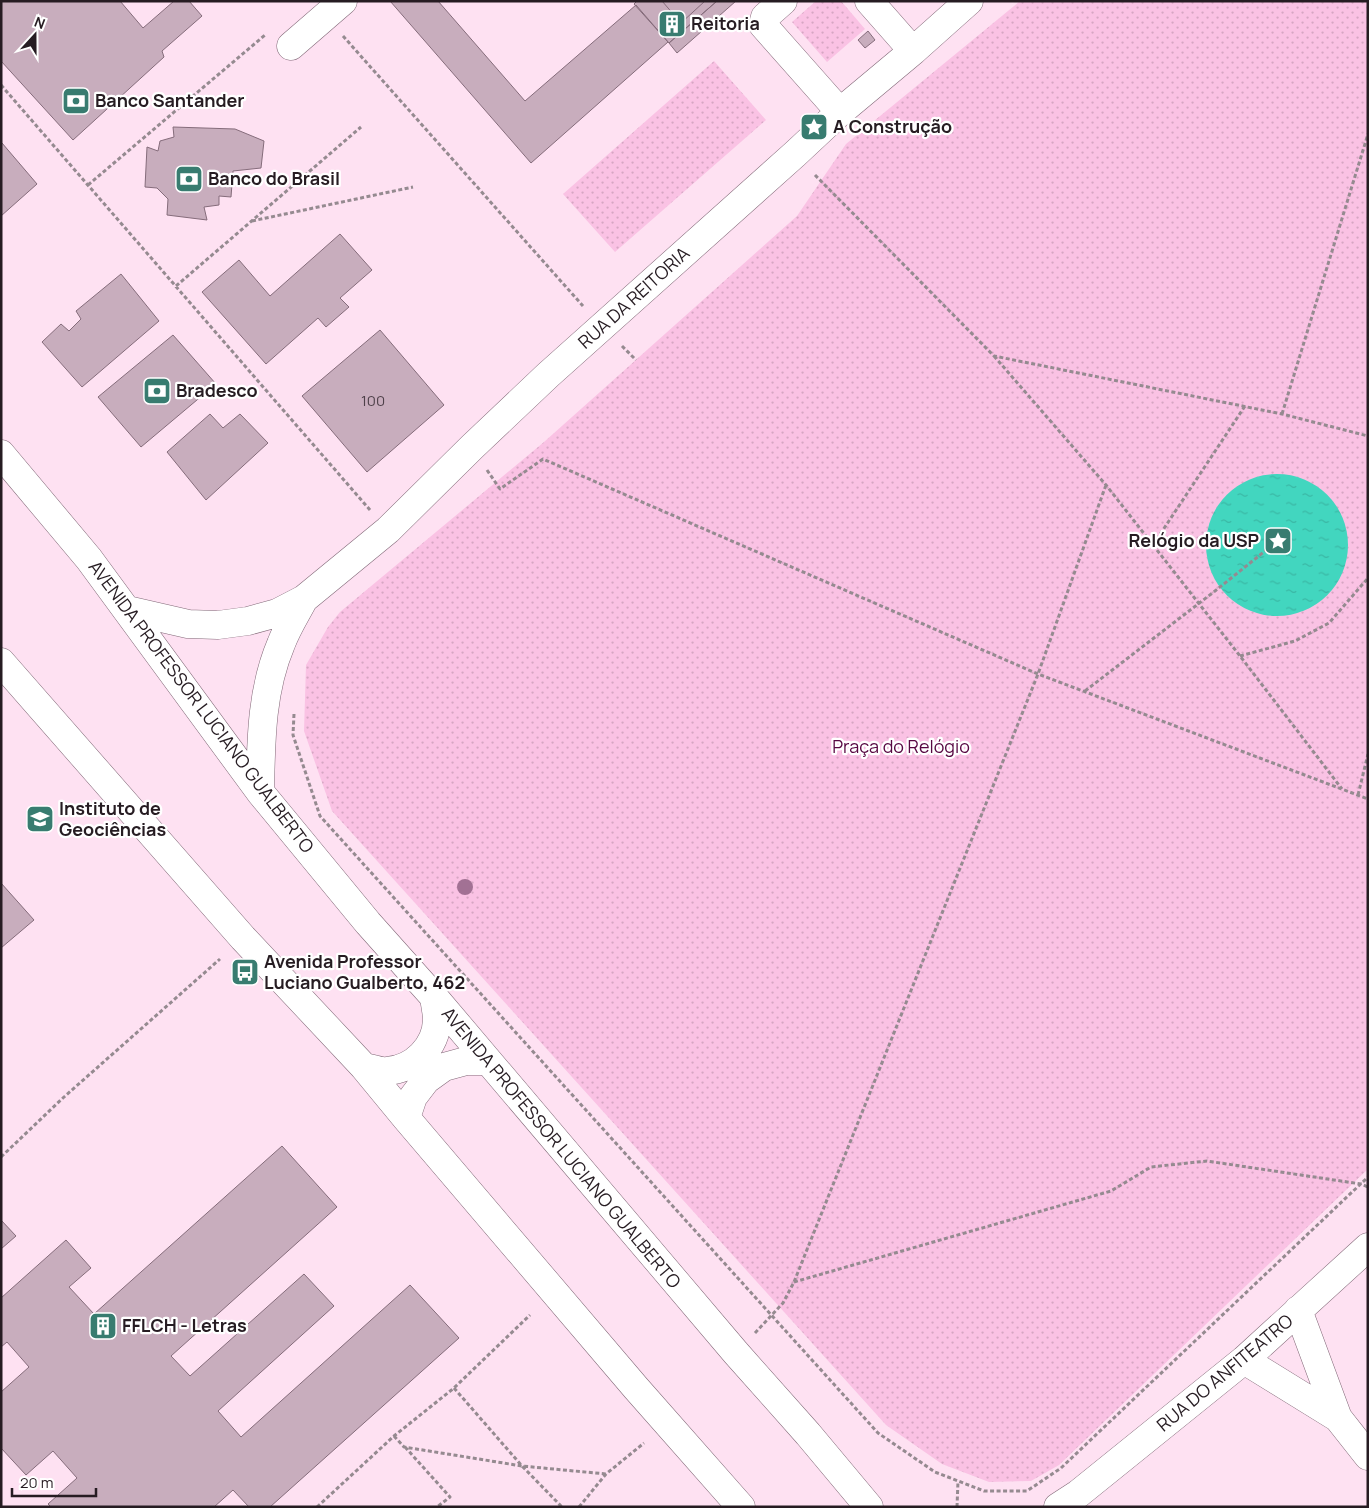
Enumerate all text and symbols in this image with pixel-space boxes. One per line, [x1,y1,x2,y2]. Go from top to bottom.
building icon: Reitoria [657,9,687,39]
north arrow [10,10,60,60]
place label: Reitoria [691,11,760,35]
text: N [32,12,48,33]
bank icon: Banco Santander [61,86,91,116]
place label: Banco Santander [95,88,245,112]
place icon: A Construção [799,112,829,142]
place label: A Construção [833,114,952,138]
bank icon: Banco do Brasil [174,164,204,194]
place label: Banco do Brasil [208,166,340,190]
street label: RUA DA REITORIA [573,241,694,354]
bank icon: Bradesco [142,376,172,406]
place label: Bradesco [176,378,258,402]
house number: 100 [361,390,385,411]
place icon: Relógio da USP [1263,526,1293,556]
place label: Relógio da USP [1128,528,1259,552]
street label: AVENIDA PROFESSOR LUCIANO GUALBERTO [84,555,320,857]
park label: Praça do Relógio [832,734,970,758]
place label: Instituto de Geociências [59,796,166,841]
school or university icon: Instituto de Geociências [25,804,55,834]
place label: Avenida Professor Luciano Gualberto, 462 [264,949,465,994]
bus stop icon: Avenida Professor Luciano Gualberto, 462 [230,957,260,987]
street label: AVENIDA PROFESSOR LUCIANO GUALBERTO [437,1002,687,1293]
street label: RUA DO ANFITEATRO [1151,1308,1297,1436]
building icon: FFLCH - Letras [88,1311,118,1341]
place label: FFLCH - Letras [122,1313,247,1337]
scale bar [12,1466,96,1498]
text: 20 m [20,1472,53,1493]

